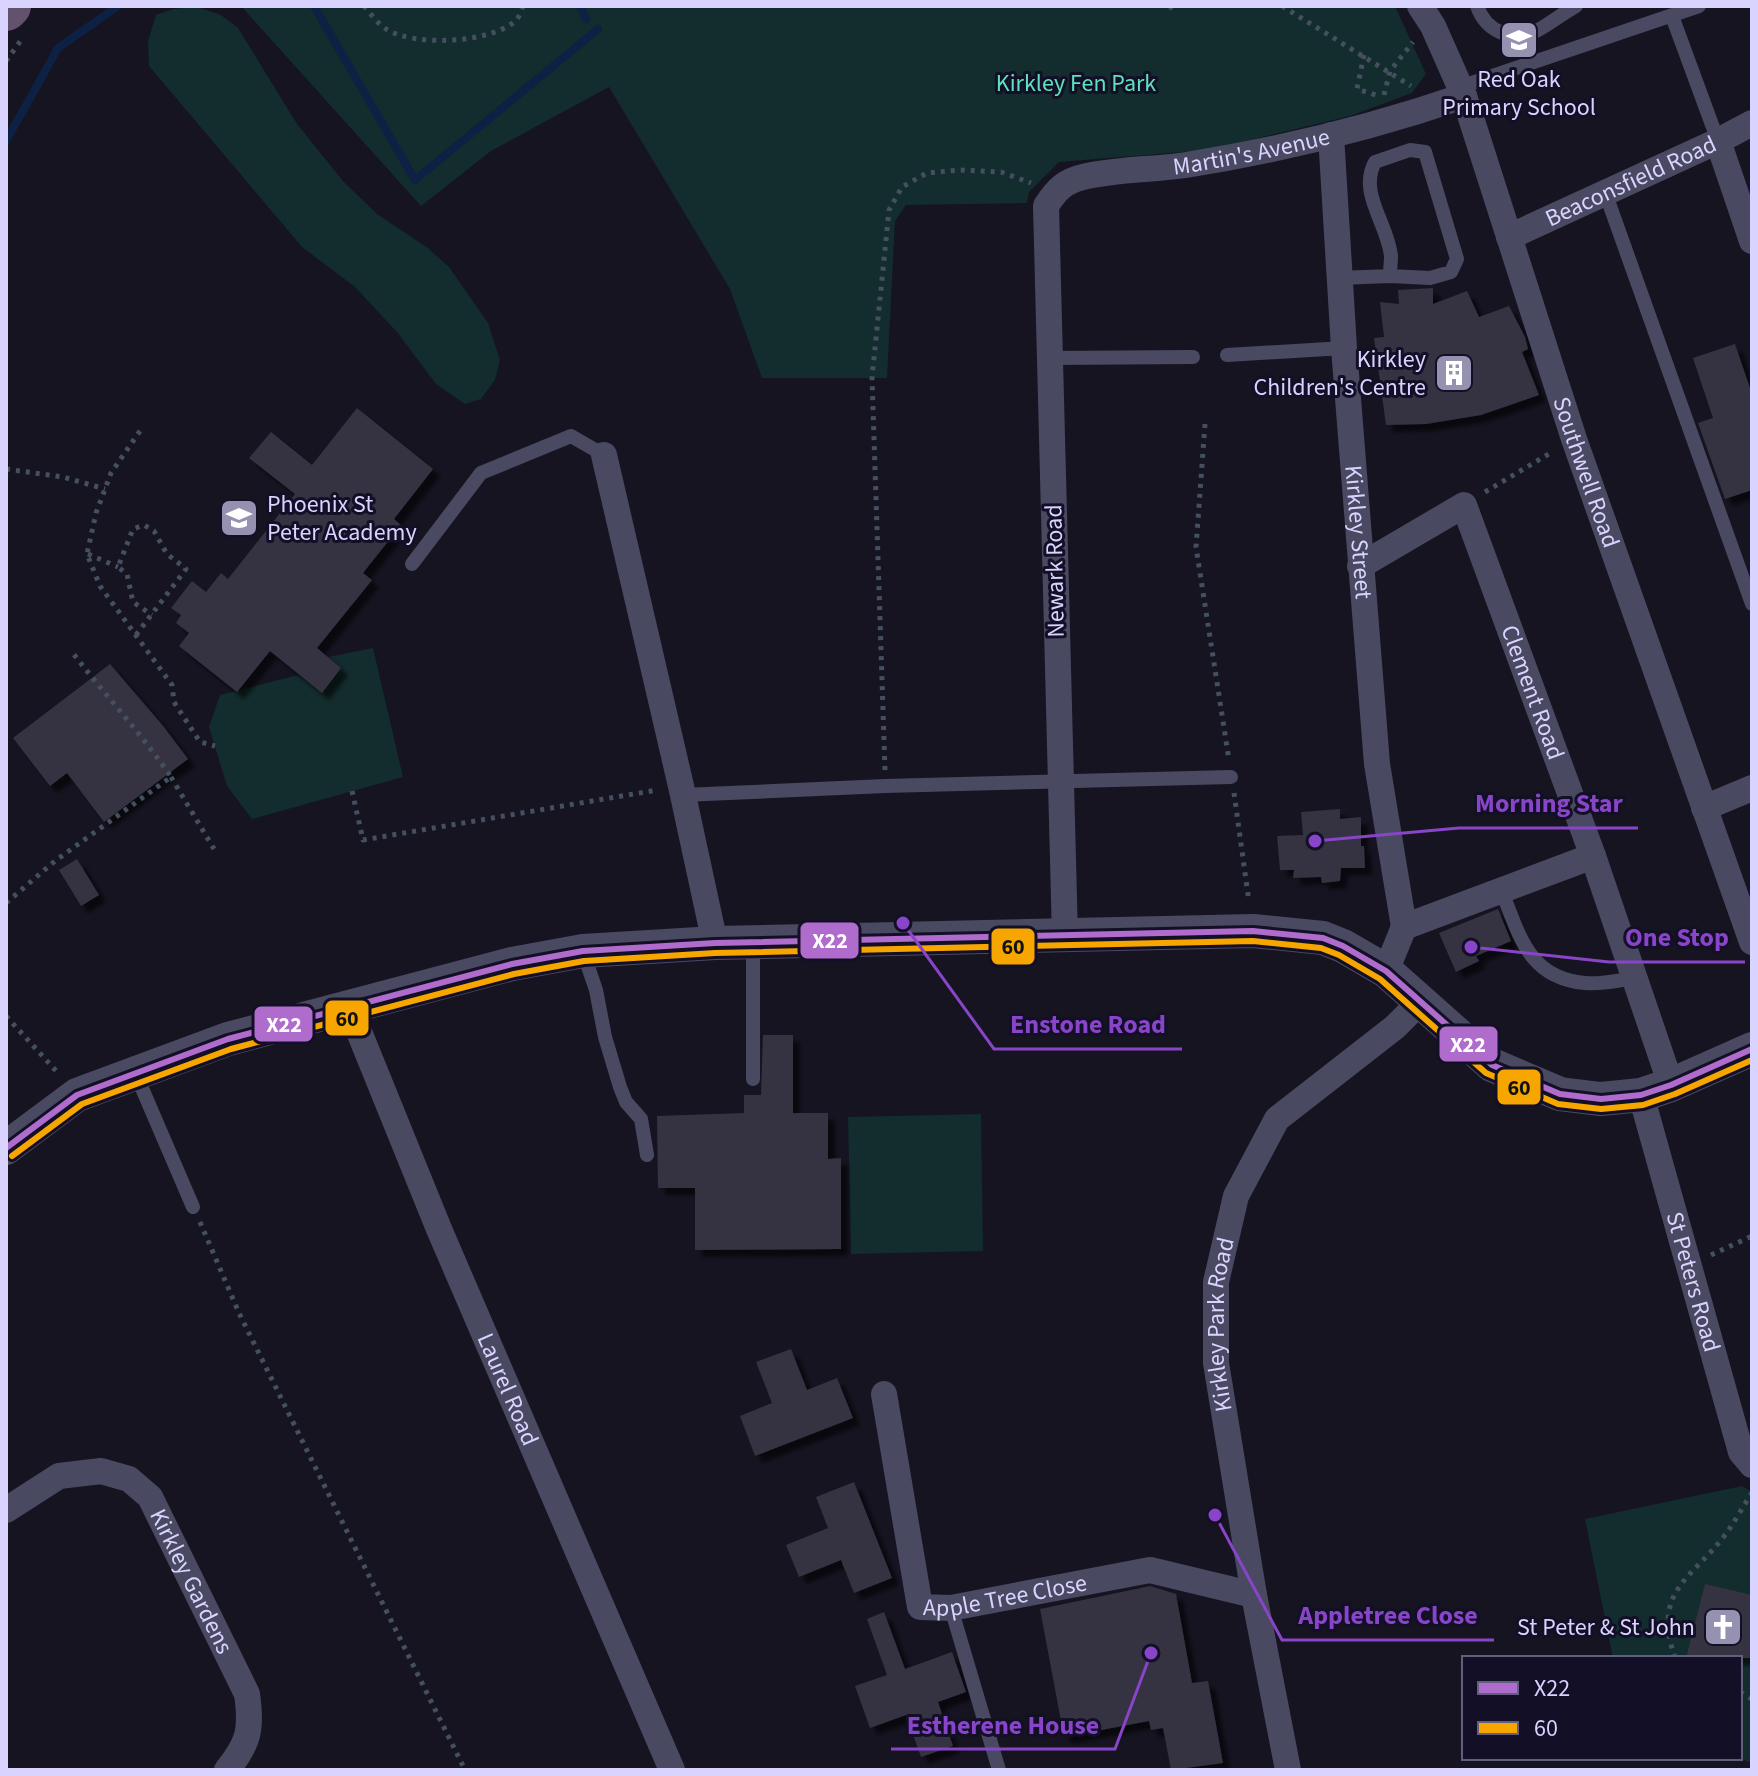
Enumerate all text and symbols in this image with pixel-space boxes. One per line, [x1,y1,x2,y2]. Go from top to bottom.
school or university icon: Red Oak Primary School [1498,19,1540,61]
place label: Red Oak Primary School [1442,62,1596,125]
park label: Kirkley Fen Park [996,66,1156,101]
street label: Martin's Avenue [1171,119,1333,184]
street label: Beaconsfield Road [1539,127,1722,236]
place label: Kirkley Children's Centre [1254,342,1426,405]
building icon: Kirkley Children's Centre [1433,352,1475,394]
street label: Southwell Road [1544,392,1629,553]
street label: Kirkley Street [1336,464,1381,600]
place label: Phoenix St Peter Academy [267,487,417,550]
school or university icon: Phoenix St Peter Academy [218,497,260,539]
street label: Newark Road [1036,504,1074,638]
street label: Clement Road [1492,620,1574,764]
callout: Morning Star [1459,778,1638,828]
text: Morning Star [1475,785,1624,822]
callout: One Stop [1609,912,1745,962]
text: One Stop [1625,919,1729,956]
line badge: X22 [799,921,860,960]
text: X22 [812,925,848,957]
line badge: 60 [990,927,1036,966]
text: 60 [1001,931,1025,963]
line badge: 60 [324,999,370,1037]
callout: Enstone Road [994,999,1182,1049]
text: 60 [335,1003,359,1035]
line badge: X22 [253,1005,314,1043]
text: Enstone Road [1010,1006,1166,1043]
text: X22 [266,1009,302,1041]
line badge: X22 [1438,1025,1499,1063]
text: X22 [1450,1029,1486,1061]
line badge: 60 [1496,1068,1542,1106]
text: 60 [1507,1072,1531,1104]
street label: St Peters Road [1657,1208,1730,1356]
street label: Kirkley Park Road [1198,1234,1243,1414]
street label: Laurel Road [468,1328,548,1451]
street label: Kirkley Gardens [141,1503,242,1660]
street label: Apple Tree Close [923,1565,1090,1625]
callout: Appletree Close [1282,1590,1494,1640]
text: Appletree Close [1297,1597,1478,1634]
church icon: St Peter & St John [1702,1606,1744,1648]
place label: St Peter & St John [1517,1610,1695,1645]
legend [1462,1656,1742,1760]
text: X22 [1534,1671,1570,1706]
callout: Estherene House [891,1699,1115,1749]
text: Estherene House [907,1707,1099,1744]
text: 60 [1534,1711,1558,1746]

